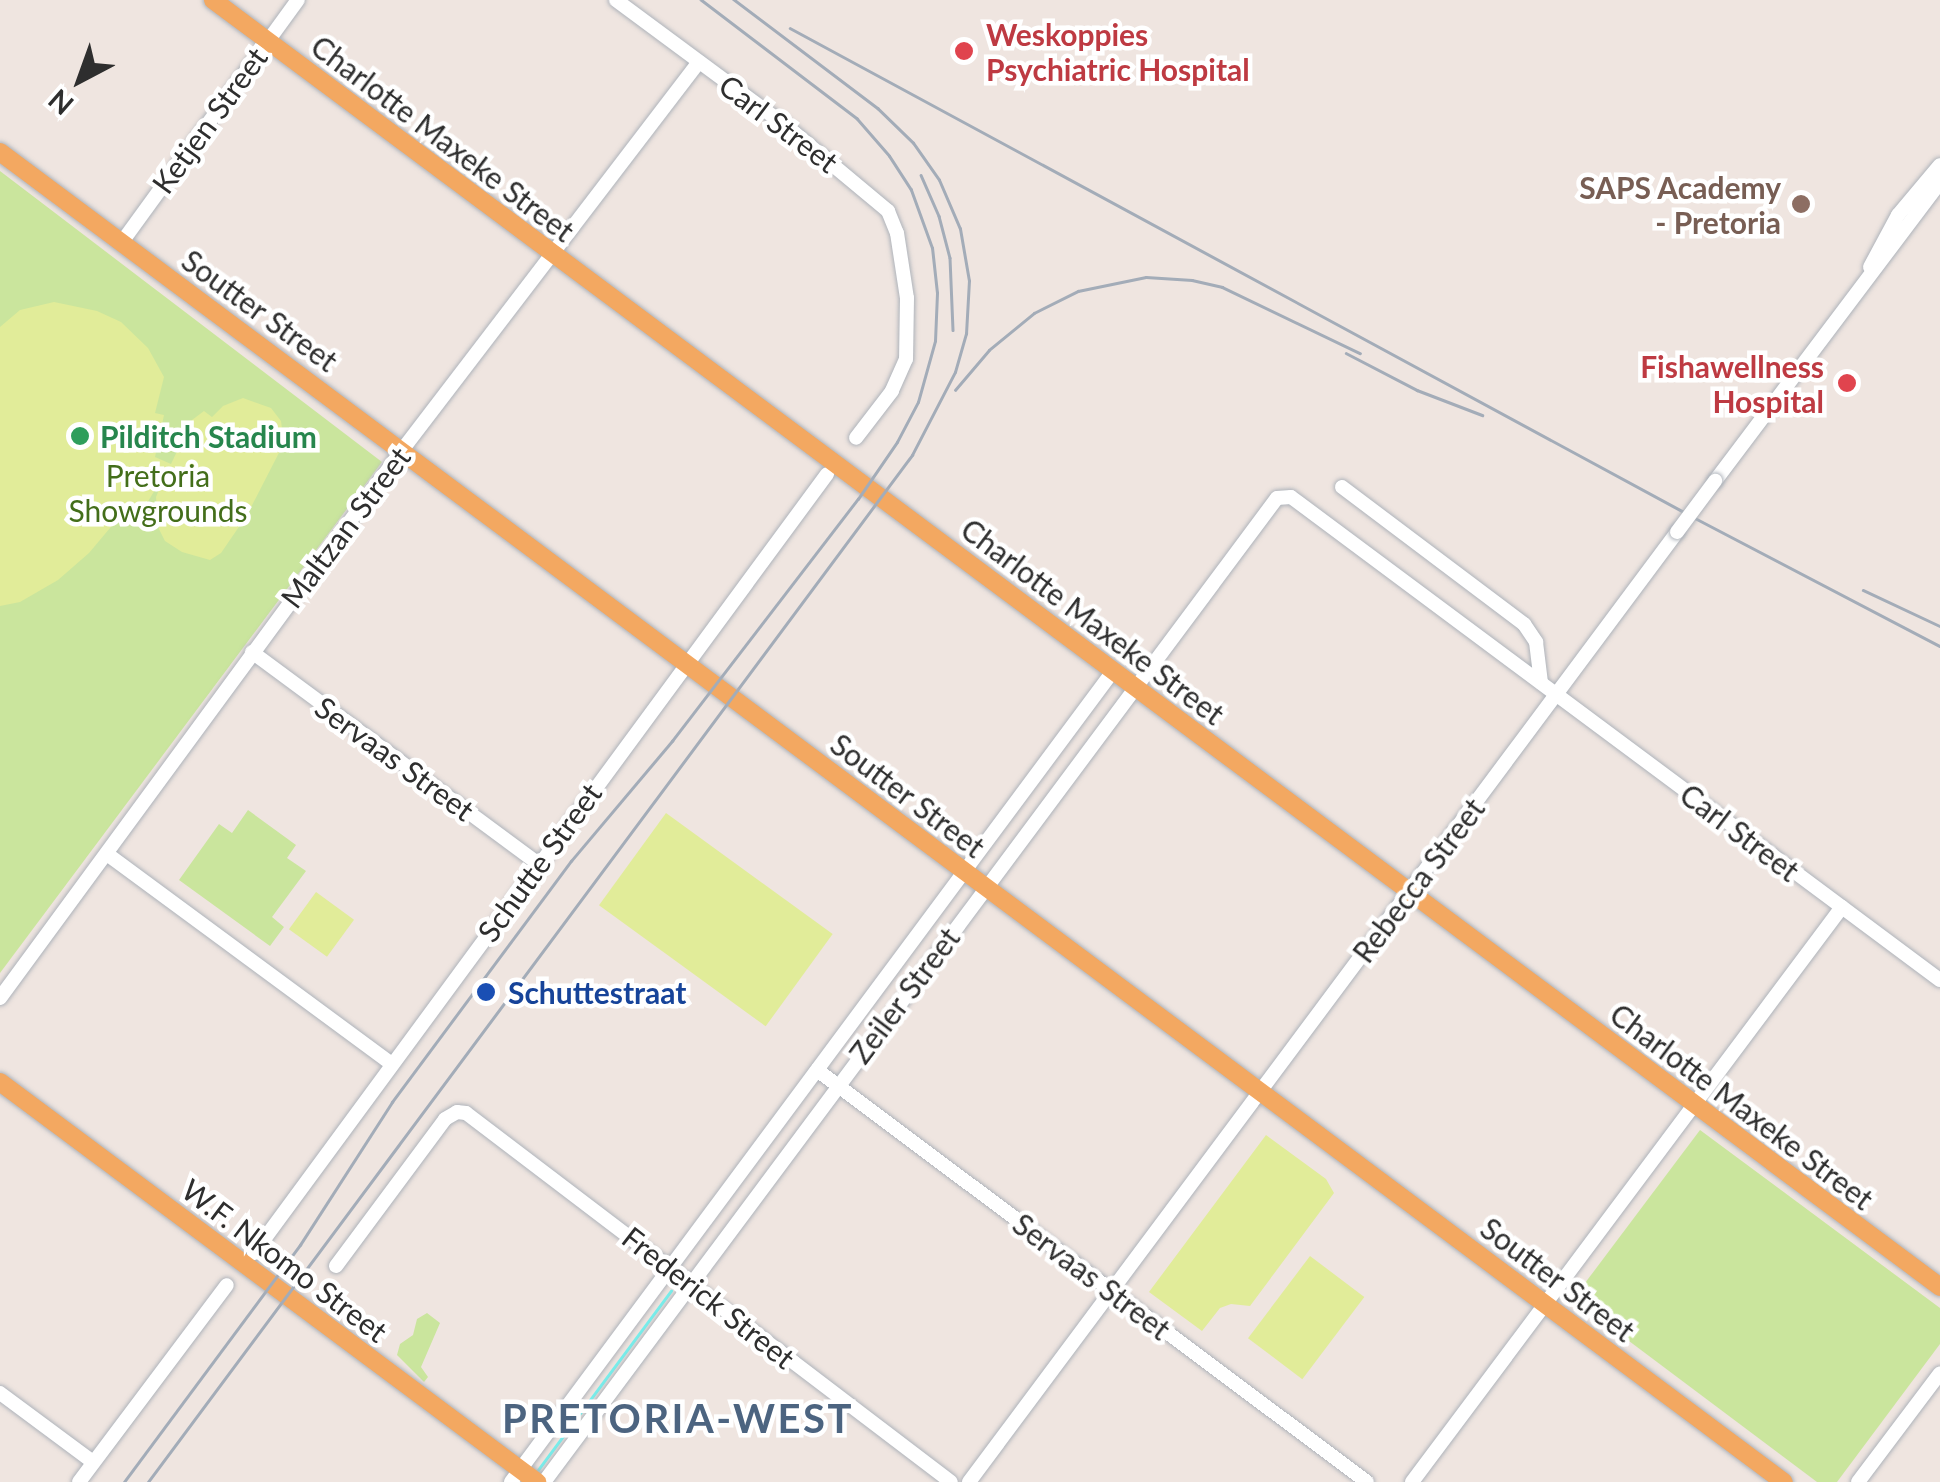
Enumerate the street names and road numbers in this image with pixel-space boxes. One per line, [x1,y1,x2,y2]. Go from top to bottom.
street label: Charlotte Maxeke Street [305,27,581,249]
street label: Ketjen Street [144,40,274,200]
street label: Carl Street [712,67,846,179]
street label: Soutter Street [175,241,345,379]
street label: Maltzan Street [273,439,417,615]
street label: Charlotte Maxeke Street [955,510,1231,732]
street label: Servaas Street [309,688,481,828]
street label: Soutter Street [824,725,992,865]
street label: Schutte Street [470,776,608,948]
street label: Carl Street [1673,776,1807,888]
street label: Rebecca Street [1345,791,1491,969]
street label: Zeiler Street [841,920,967,1070]
street label: Charlotte Maxeke Street [1604,995,1880,1217]
street label: W.F. Nkomo Street [175,1171,395,1349]
street label: Servaas Street [1006,1205,1178,1347]
street label: Soutter Street [1474,1209,1642,1349]
street label: Frederick Street [616,1219,802,1375]

